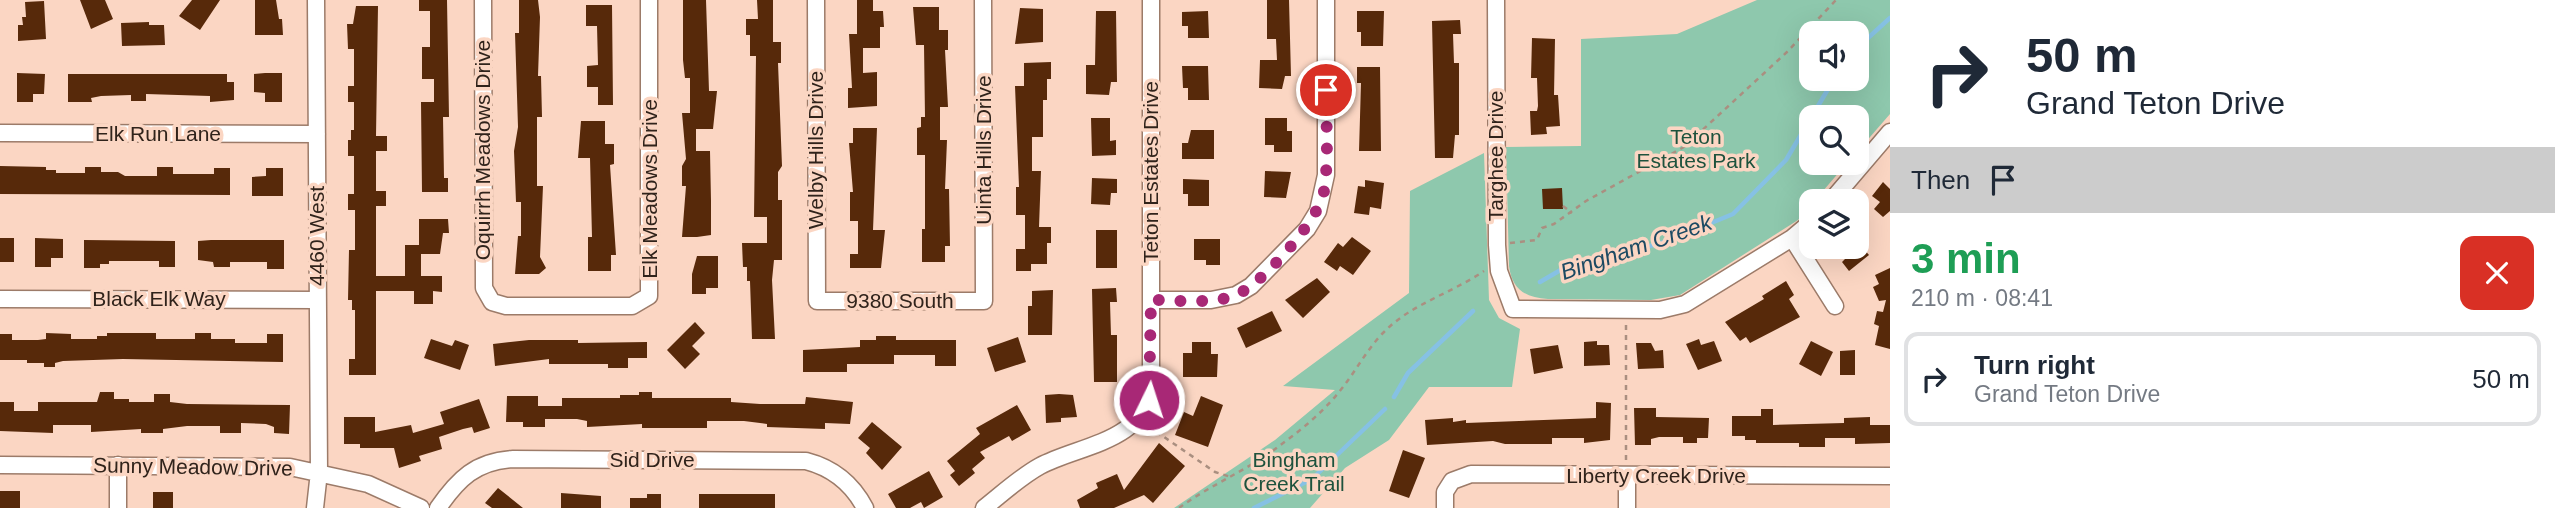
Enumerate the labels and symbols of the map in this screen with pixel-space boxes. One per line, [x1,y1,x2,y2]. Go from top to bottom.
street label: Oquirrh Meadows Drive [471,40,494,260]
pin [1296,60,1356,120]
street label: Welby Hills Drive [804,71,827,229]
street label: Uinta Hills Drive [972,75,995,225]
street label: Teton Estates Drive [1139,81,1162,263]
street label: Targhee Drive [1484,91,1507,221]
street label: Elk Meadows Drive [638,99,661,279]
street label: Elk Run Lane [95,122,221,145]
park label: Teton Estates Park [1636,125,1756,172]
street label: 4460 West [305,186,328,286]
water label: Bingham Creek [1557,208,1717,285]
street label: Black Elk Way [92,287,226,310]
street label: 9380 South [846,289,954,312]
position arrow [1112,363,1186,437]
street label: Sid Drive [609,448,695,471]
park label: Bingham Creek Trail [1243,448,1345,495]
street label: Sunny Meadow Drive [93,453,293,480]
street label: Liberty Creek Drive [1566,464,1746,487]

